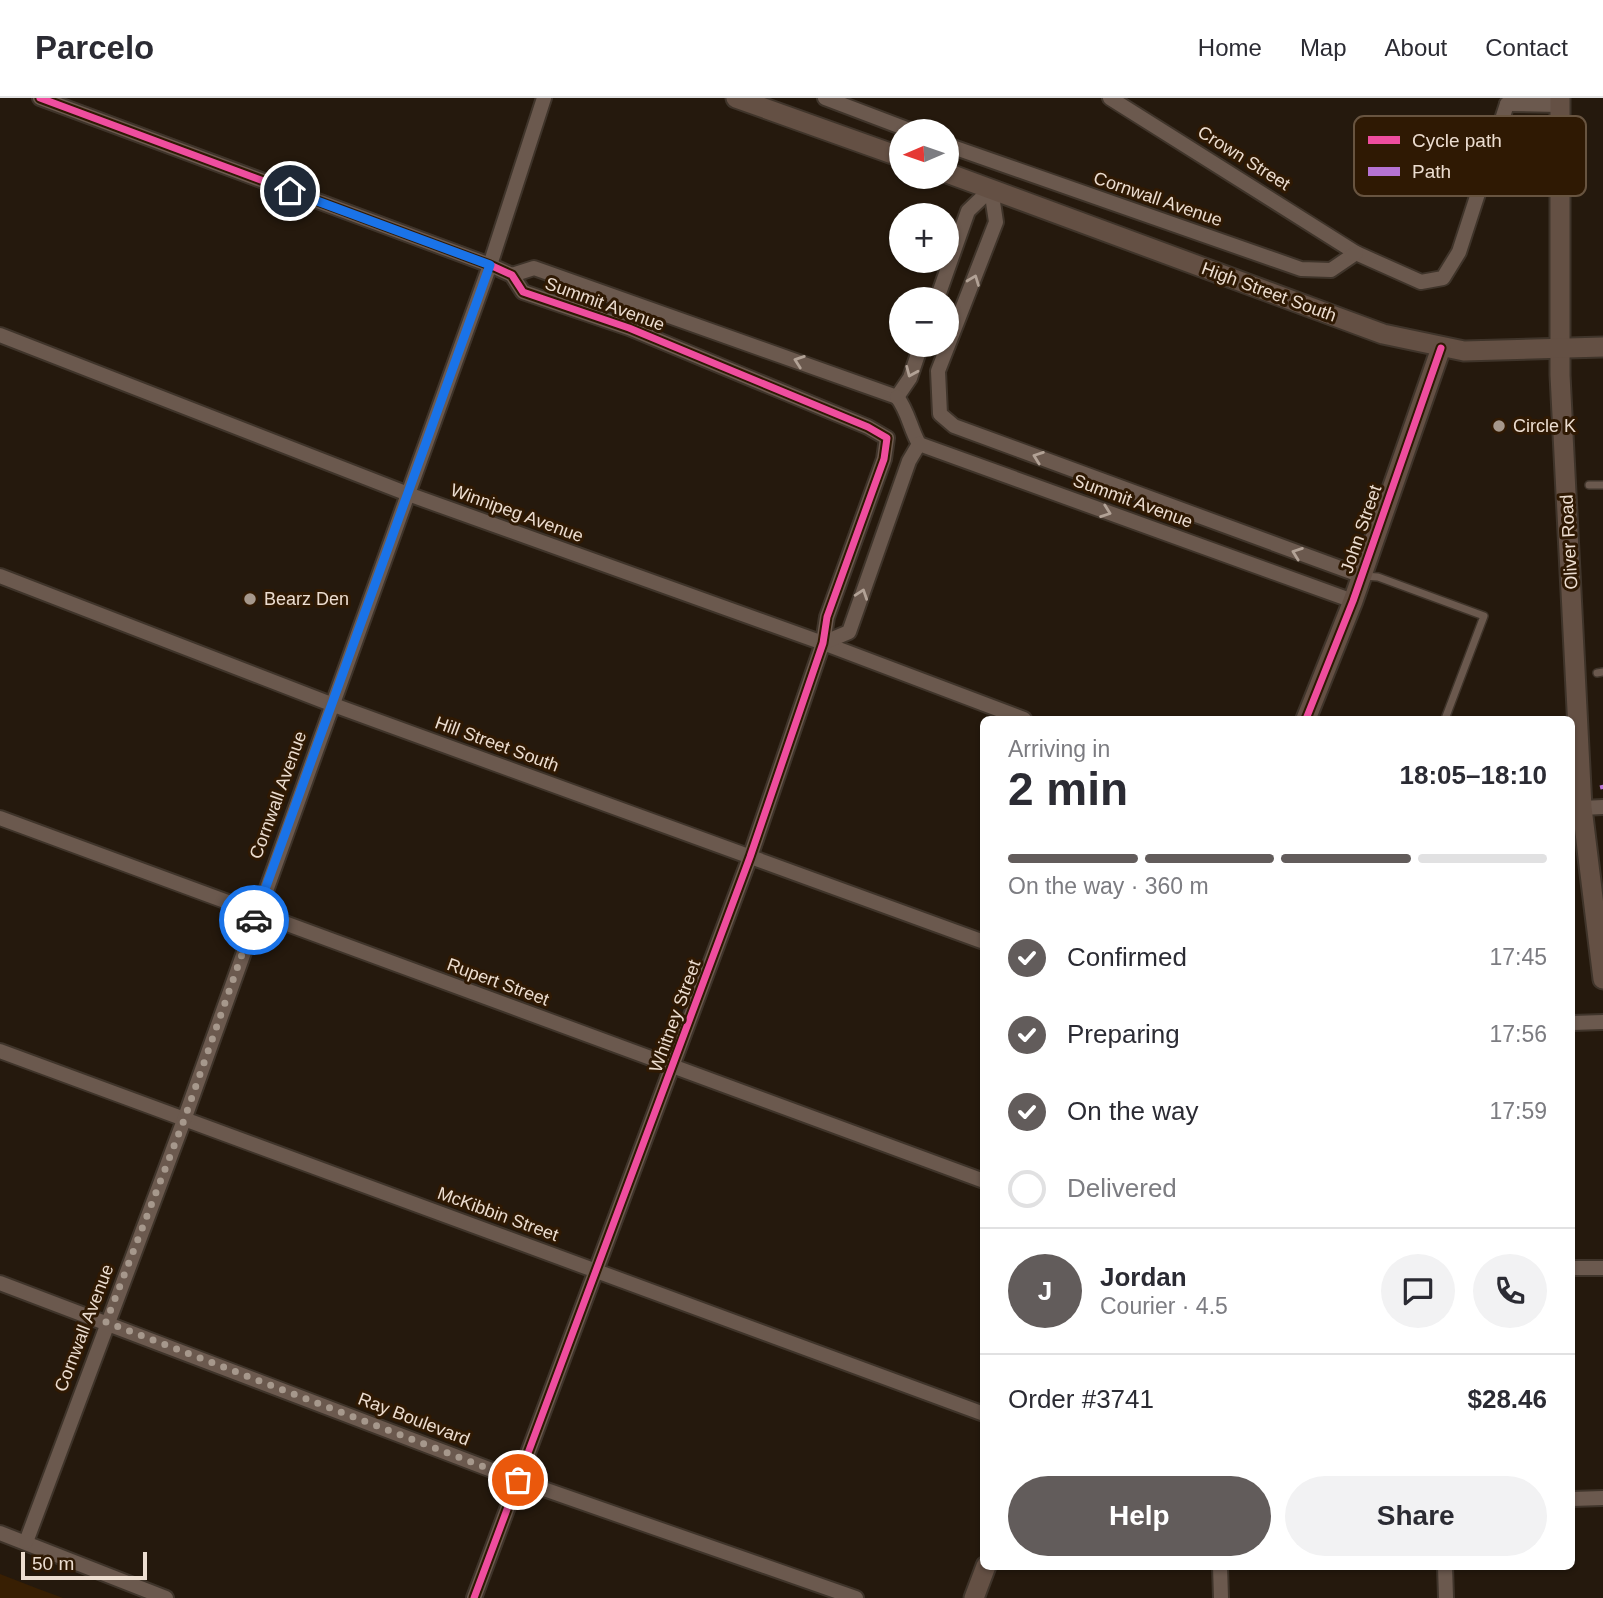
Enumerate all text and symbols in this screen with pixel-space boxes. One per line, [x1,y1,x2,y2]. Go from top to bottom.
text: Parcelo [35,29,154,66]
text: Home [1198,34,1262,61]
text: Map [1300,34,1347,61]
text: About [1385,34,1447,61]
text: Contact [1485,34,1568,61]
legend [1354,116,1586,196]
north arrow [889,119,959,189]
map controls [889,119,959,357]
street label: Crown Street [1194,122,1294,194]
text: Cycle path [1412,130,1502,151]
pin [260,161,320,221]
text: Path [1412,161,1451,182]
street label: Cornwall Avenue [1091,168,1225,230]
icon: home [271,172,309,210]
button: + [889,203,959,273]
street label: High Street South [1199,258,1339,326]
street label: Summit Avenue [542,273,668,335]
one-way arrow [965,274,979,286]
button: − [889,287,959,357]
one-way arrow [793,355,805,369]
one-way arrow [905,365,919,377]
place label: Circle K [1513,416,1576,436]
marker: Circle K [1491,418,1507,434]
one-way arrow [1032,451,1044,465]
street label: Summit Avenue [1070,470,1196,532]
street label: Winnipeg Avenue [448,480,586,546]
street label: John Street [1337,482,1385,576]
street label: Oliver Road [1557,494,1581,590]
one-way arrow [1100,504,1112,518]
one-way arrow [1292,547,1304,561]
place label: Bearz Den [264,589,349,609]
one-way arrow [854,589,868,601]
marker: Bearz Den [242,591,258,607]
street label: Hill Street South [432,712,562,776]
street label: Cornwall Avenue [246,728,310,862]
text: Arriving in [1008,736,1110,762]
text: 18:05–18:10 [1400,760,1547,790]
text: 2 min [1008,763,1128,815]
text: On the way · 360 m [1008,873,1209,899]
courier [219,885,289,955]
icon: car [235,901,273,939]
icon: check [1008,939,1046,977]
text: Confirmed [1067,942,1187,972]
text: 17:45 [1489,944,1547,970]
street label: Rupert Street [444,954,552,1010]
street label: Whitney Street [645,957,705,1075]
icon: check [1008,1016,1046,1054]
text: Preparing [1067,1019,1180,1049]
text: 17:56 [1489,1021,1547,1047]
icon: check [1008,1093,1046,1131]
text: On the way [1067,1096,1199,1126]
text: 17:59 [1489,1098,1547,1124]
text: Delivered [1067,1173,1177,1203]
street label: McKibbin Street [435,1183,561,1245]
button: chat [1381,1254,1455,1328]
button: phone [1473,1254,1547,1328]
street label: Cornwall Avenue [51,1262,117,1394]
text: Jordan [1100,1262,1187,1292]
text: J [1038,1276,1052,1306]
text: Courier · 4.5 [1100,1293,1228,1319]
text: Order #3741 [1008,1384,1154,1414]
text: $28.46 [1467,1384,1547,1414]
street label: Ray Boulevard [355,1389,473,1449]
pin [488,1450,548,1510]
icon: bag [499,1461,537,1499]
button: Help [1008,1476,1271,1556]
button: Share [1285,1476,1547,1556]
scale bar [21,1549,147,1581]
text: 50 m [32,1553,74,1574]

